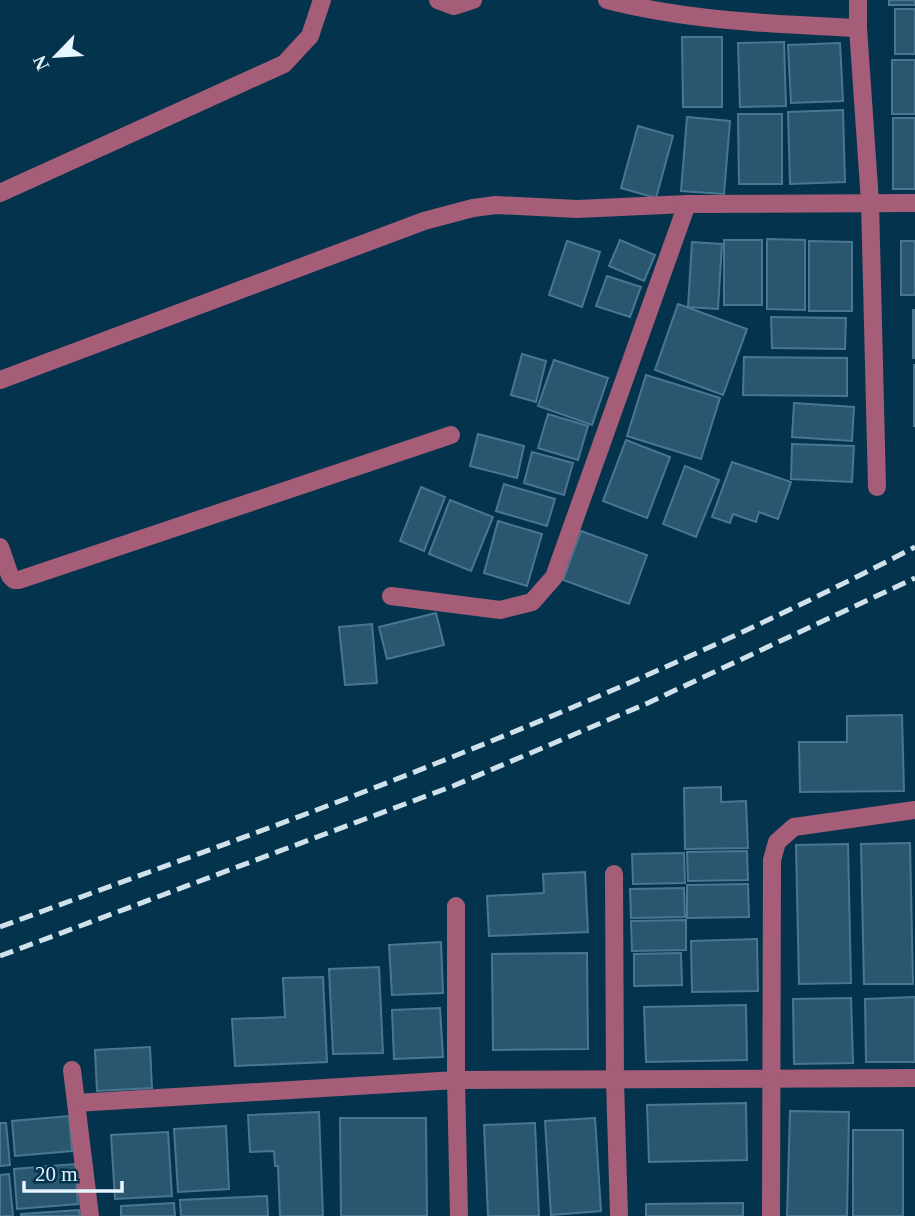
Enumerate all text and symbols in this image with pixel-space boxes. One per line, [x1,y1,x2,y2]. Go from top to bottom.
north arrow [21,21,91,91]
text: N [29,52,53,74]
scale bar [24,1150,122,1194]
text: 20 m [35,1162,78,1186]

